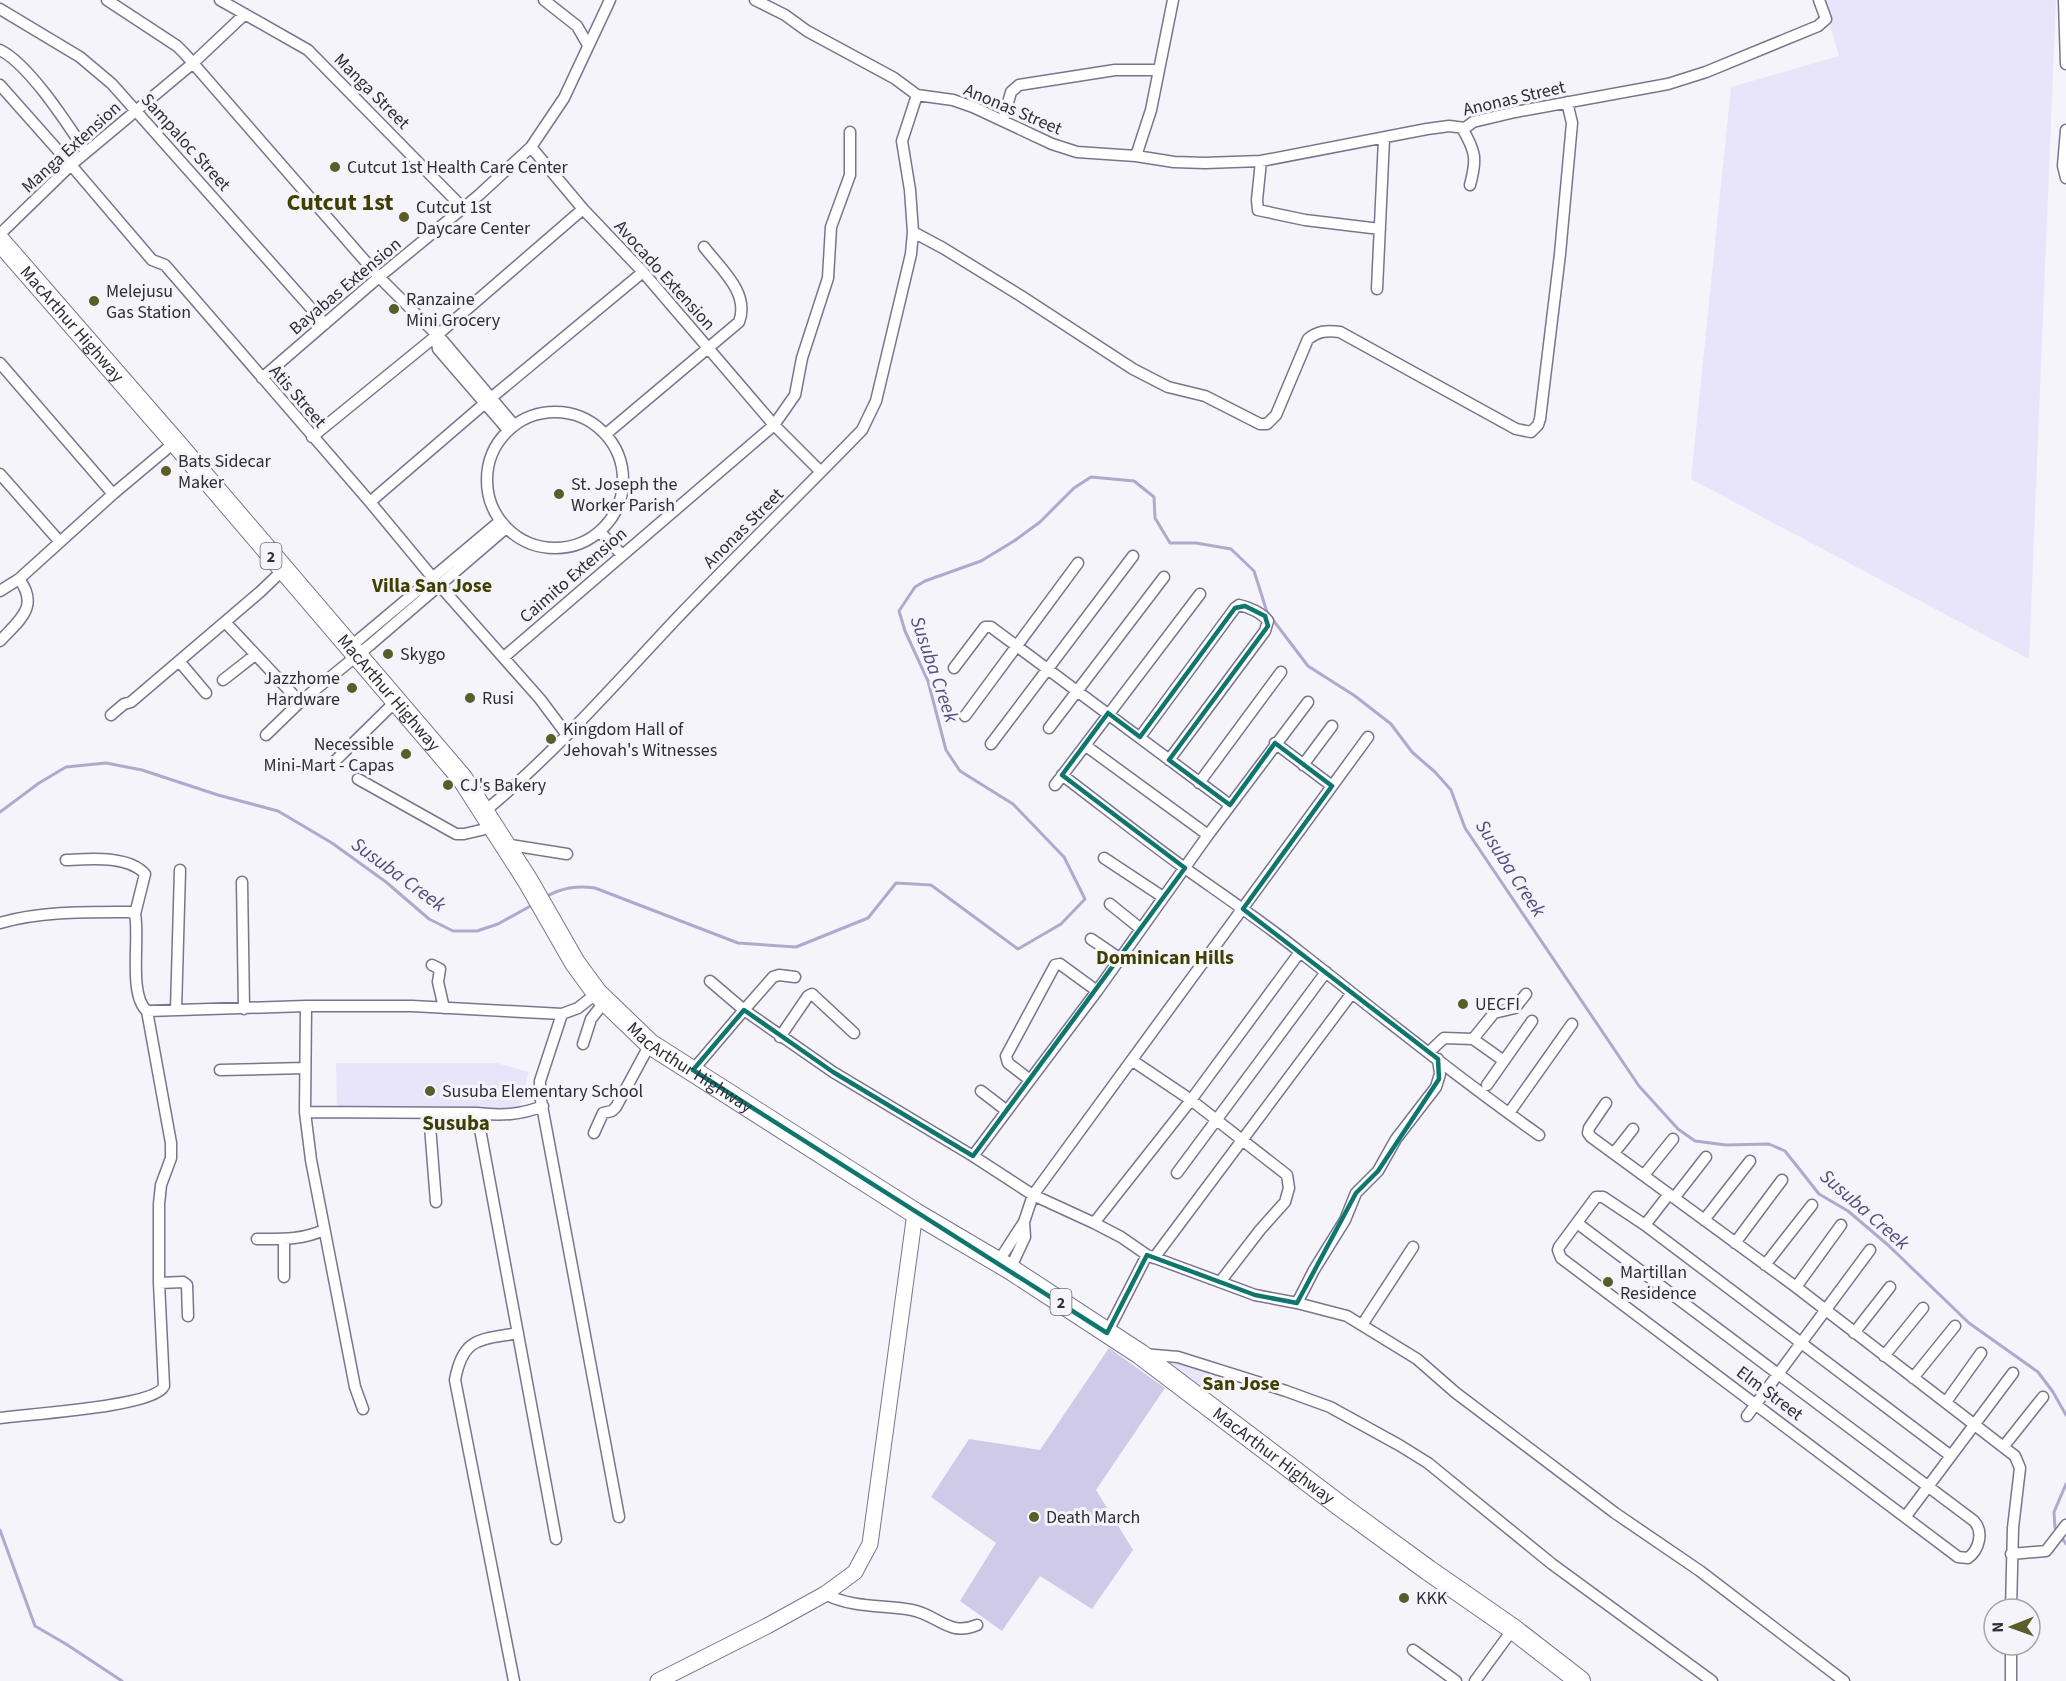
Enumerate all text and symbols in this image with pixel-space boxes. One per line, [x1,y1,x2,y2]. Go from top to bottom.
street label: Manga Street [328,48,415,135]
street label: Anonas Street [1460,75,1568,122]
street label: Anonas Street [960,78,1066,141]
street label: Sampaloc Street [135,88,236,197]
street label: Manga Extension [16,96,127,199]
place label: Cutcut 1st Health Care Center [347,155,569,180]
marker: Cutcut 1st Health Care Center [328,160,342,174]
district label: Cutcut 1st [287,185,394,220]
place label: Cutcut 1st Daycare Center [416,195,531,241]
marker: Cutcut 1st Daycare Center [397,210,411,224]
street label: Avocado Extension [608,215,721,336]
street label: Bayabas Extension [284,232,407,341]
street label: MacArthur Highway [14,261,130,388]
place label: Melejusu Gas Station [106,279,191,325]
place label: Ranzaine Mini Grocery [406,287,501,333]
marker: Melejusu Gas Station [87,294,101,308]
marker: Ranzaine Mini Grocery [387,302,401,316]
street label: Atis Street [263,359,332,433]
place label: Bats Sidecar Maker [178,449,272,495]
marker: Bats Sidecar Maker [159,464,173,478]
place label: St. Joseph the Worker Parish [571,472,678,518]
street label: Anonas Street [698,483,789,574]
marker: St. Joseph the Worker Parish [552,487,566,501]
street label: Caimito Extension [514,522,632,629]
road number: 2 [260,543,282,569]
district label: Villa San Jose [371,572,492,600]
water label: Susuba Creek [903,612,965,727]
street label: MacArthur Highway [331,629,446,757]
place label: Skygo [400,642,446,667]
marker: Skygo [381,647,395,661]
place label: Jazzhome Hardware [264,666,340,712]
marker: Jazzhome Hardware [345,681,359,695]
place label: Rusi [482,686,514,711]
marker: Rusi [463,691,477,705]
place label: Kingdom Hall of Jehovah's Witnesses [563,717,717,763]
place label: Necessible Mini-Mart - Capas [264,732,394,778]
marker: Kingdom Hall of Jehovah's Witnesses [544,732,558,746]
marker: Necessible Mini-Mart - Capas [399,747,413,761]
place label: CJ's Bakery [460,773,547,798]
marker: CJ's Bakery [441,778,455,792]
water label: Susuba Creek [1468,814,1552,923]
water label: Susuba Creek [345,831,452,919]
district label: Dominican Hills [1096,944,1234,972]
place label: UECFI [1475,992,1520,1017]
marker: UECFI [1456,997,1470,1011]
street label: MacArthur Highway [621,1016,758,1120]
place label: Susuba Elementary School [442,1079,643,1104]
marker: Susuba Elementary School [423,1084,437,1098]
district label: Susuba [422,1108,490,1138]
water label: Susuba Creek [1813,1163,1916,1257]
place label: Martillan Residence [1620,1260,1697,1306]
marker: Martillan Residence [1601,1275,1615,1289]
road number: 2 [1050,1289,1072,1315]
street label: Elm Street [1731,1360,1808,1427]
district label: San Jose [1202,1370,1280,1398]
street label: MacArthur Highway [1207,1402,1340,1511]
place label: Death March [1046,1505,1140,1530]
marker: Death March [1027,1510,1041,1524]
place label: KKK [1416,1586,1448,1611]
marker: KKK [1397,1591,1411,1605]
north arrow [1982,1597,2042,1657]
text: N [1987,1622,2009,1633]

